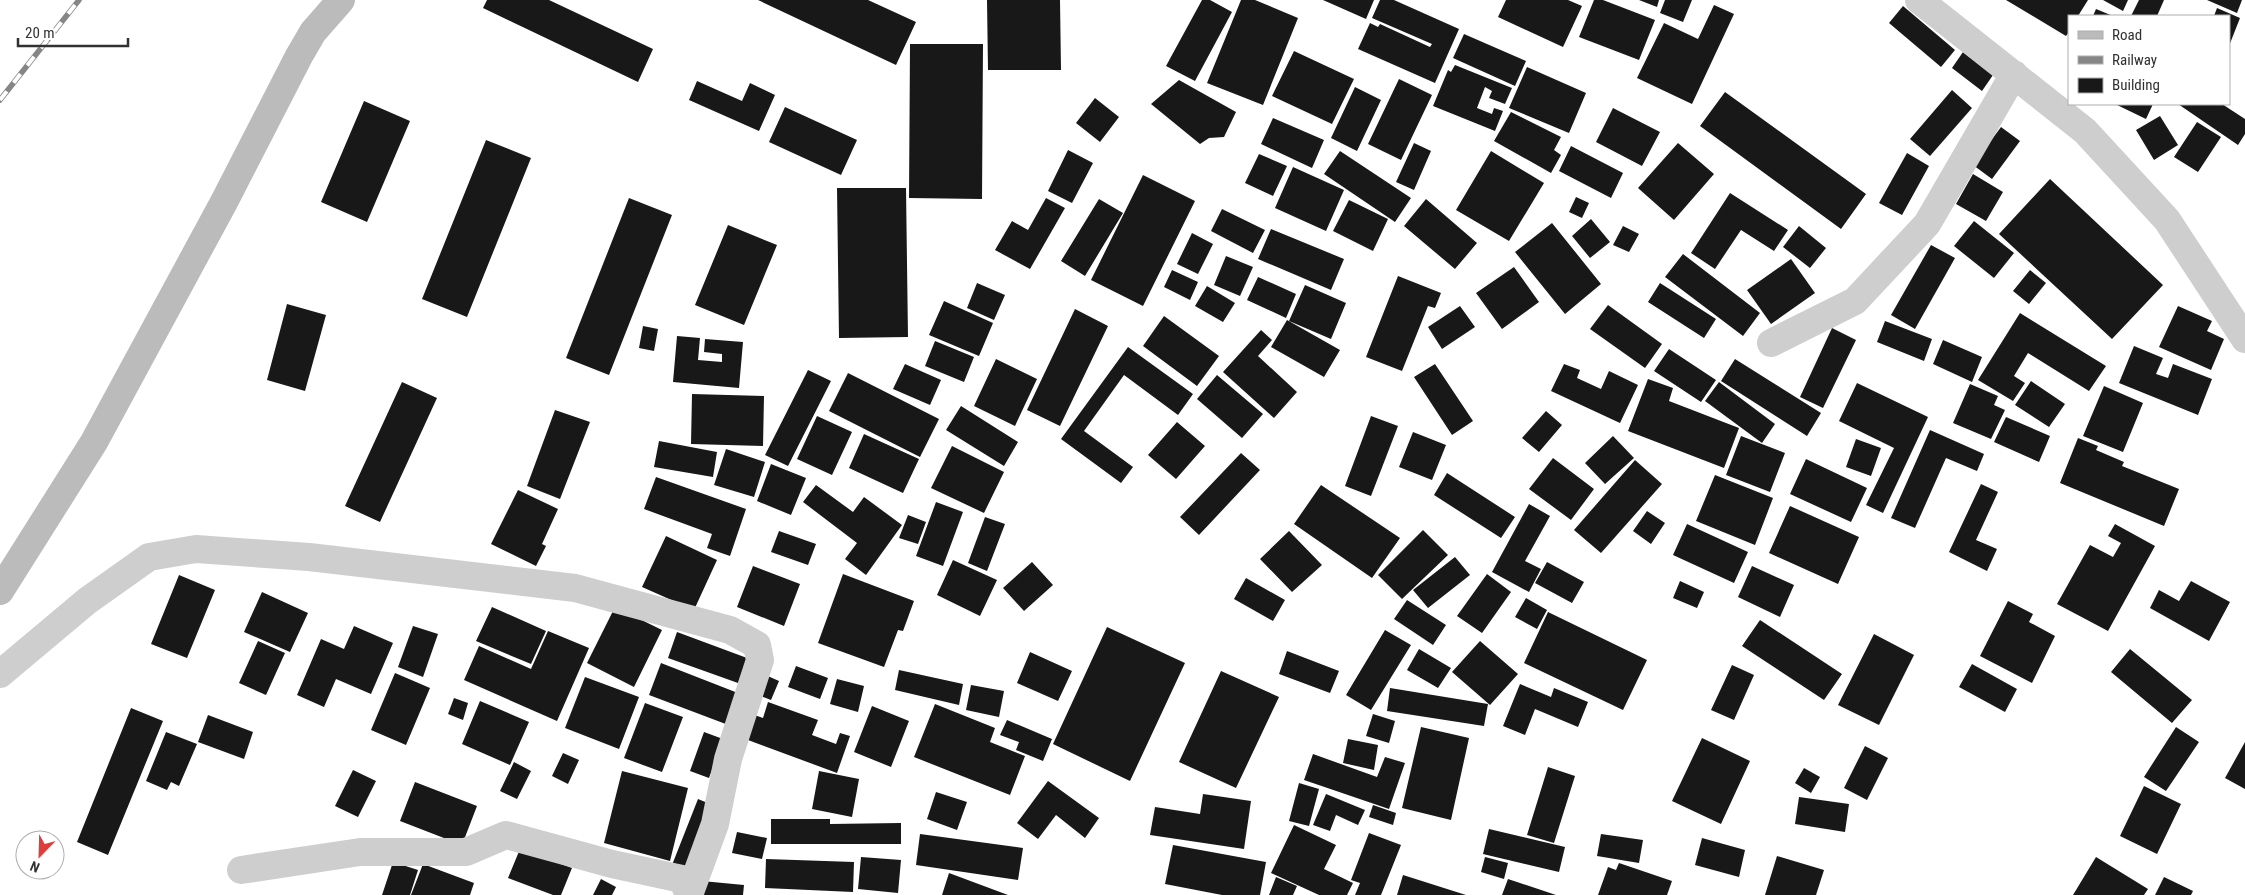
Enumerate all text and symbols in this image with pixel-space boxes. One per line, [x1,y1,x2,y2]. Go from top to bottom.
scale bar [18,15,128,47]
legend [2068,15,2230,105]
text: 20 m [25,24,55,42]
text: Road [2112,26,2142,44]
text: Railway [2112,51,2157,69]
text: Building [2112,76,2160,94]
north arrow [15,830,65,880]
text: N [28,858,42,876]

